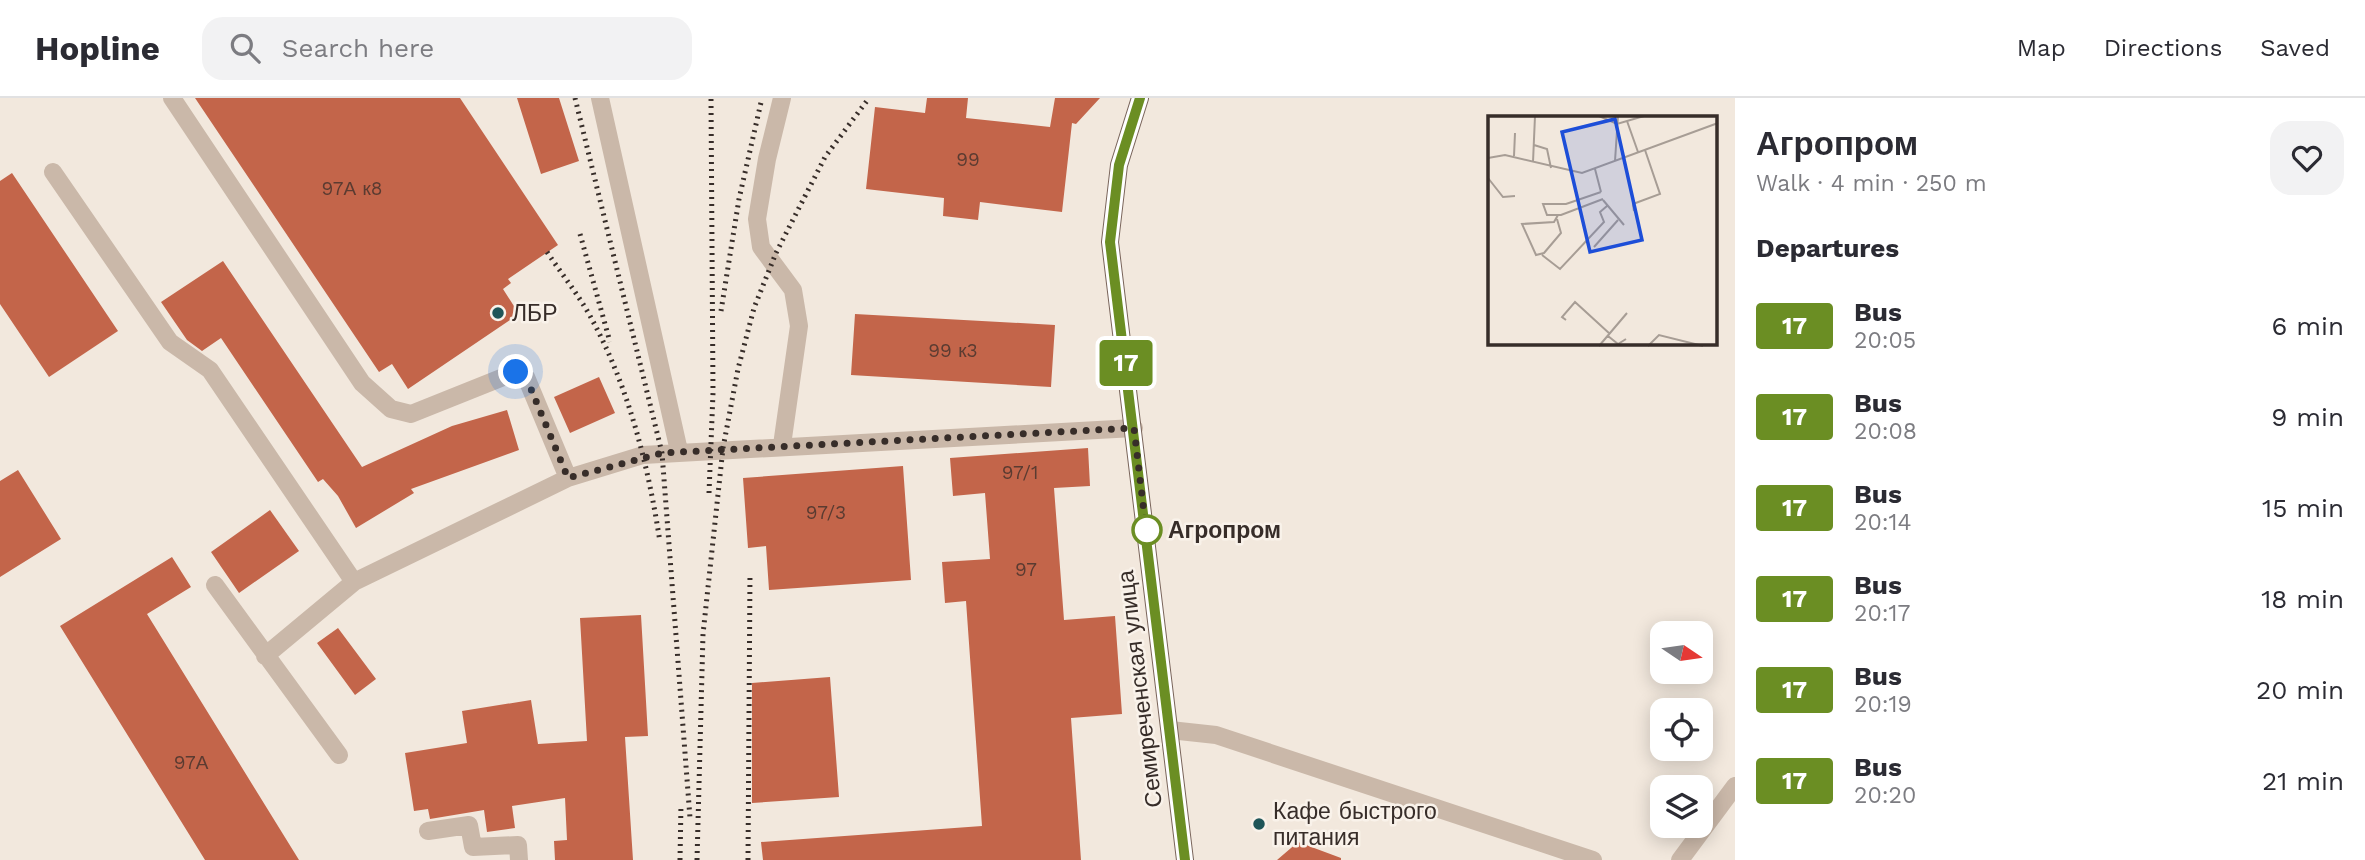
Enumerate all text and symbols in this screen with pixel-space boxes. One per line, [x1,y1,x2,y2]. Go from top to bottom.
search box [202,17,692,80]
text: Hopline [35,29,160,68]
icon: search [226,29,264,67]
text: Search here [282,33,434,63]
text: Map [2017,34,2066,62]
text: Directions [2104,34,2222,62]
text: Saved [2260,34,2330,62]
inset map [1488,116,1717,345]
button: heart [2270,121,2344,195]
text: Агропром [1756,124,1918,163]
house number: 99 [956,148,980,171]
text: Walk · 4 min · 250 m [1756,170,1987,197]
house number: 97А к8 [321,177,383,200]
text: Departures [1756,233,1899,263]
text: Bus [1854,297,1902,327]
place label: ЛБР [512,300,558,327]
marker: ЛБР [490,305,506,321]
text: 6 min [2272,311,2344,341]
text: 17 [1782,312,1807,340]
text: 20:05 [1854,327,1916,354]
house number: 99 к3 [928,339,978,362]
line badge: 17 [1094,340,1158,386]
text: 17 [1114,349,1138,377]
your location [498,354,533,389]
text: Bus [1854,388,1902,418]
text: 9 min [2271,402,2344,432]
text: 17 [1782,403,1807,431]
text: 20:08 [1854,418,1917,445]
house number: 97/1 [1002,461,1038,484]
text: Bus [1854,479,1902,509]
text: 15 min [2262,493,2344,523]
text: 17 [1782,494,1807,522]
house number: 97/3 [806,501,846,524]
text: 20:14 [1854,509,1912,536]
marker: Агропром [1132,515,1162,545]
place label: Агропром [1168,517,1281,544]
house number: 97 [1015,558,1037,581]
street label: Семиреченская улица [1112,569,1168,809]
text: Bus [1854,570,1902,600]
text: 18 min [2261,584,2344,614]
text: 17 [1782,585,1807,613]
text: 20:17 [1854,600,1910,627]
north arrow [1650,621,1713,684]
map controls [1650,621,1713,838]
text: Bus [1854,661,1902,691]
text: 20 min [2256,675,2344,705]
text: 17 [1782,676,1807,704]
text: 20:19 [1854,691,1912,718]
button: locate [1650,698,1713,761]
house number: 97А [174,751,209,774]
text: Bus [1854,752,1902,782]
text: 21 min [2262,766,2344,796]
text: 17 [1782,767,1807,795]
button: layers [1650,775,1713,838]
text: 20:20 [1854,782,1916,809]
place label: Кафе быстрого питания [1273,798,1437,851]
marker: Кафе быстрого питания [1251,816,1267,832]

